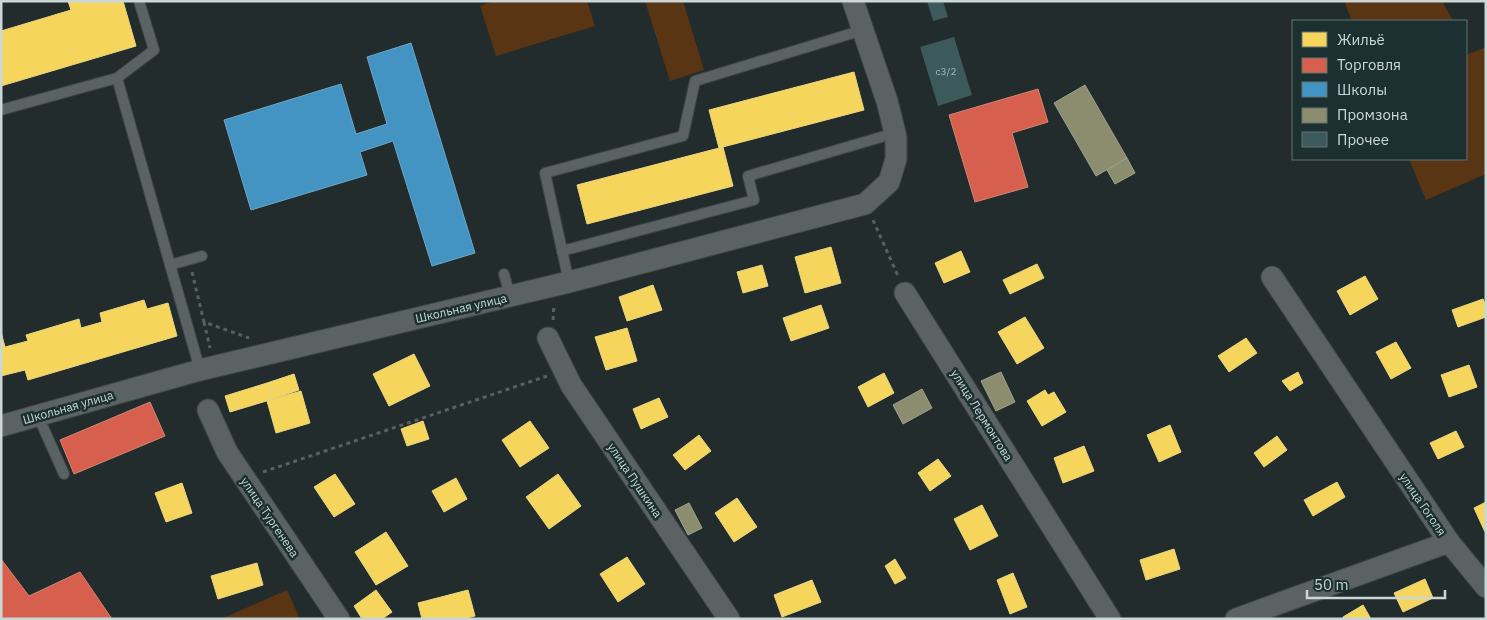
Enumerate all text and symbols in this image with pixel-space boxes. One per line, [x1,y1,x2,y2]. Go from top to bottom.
legend [1292,20,1467,160]
text: Жильё [1337,30,1385,49]
text: Торговля [1337,55,1401,74]
house number: с3/2 [936,65,956,78]
text: Школы [1337,80,1387,99]
text: Промзона [1337,105,1408,124]
text: Прочее [1337,130,1389,149]
street label: Школьная улица [414,290,509,326]
street label: улица Лермонтова [948,366,1017,464]
street label: Школьная улица [21,387,116,427]
street label: улица Пушкина [604,440,666,521]
street label: улица Гоголя [1397,470,1449,538]
street label: улица Тургенева [238,474,303,561]
scale bar [1307,568,1444,600]
text: 50 m [1314,575,1349,594]

